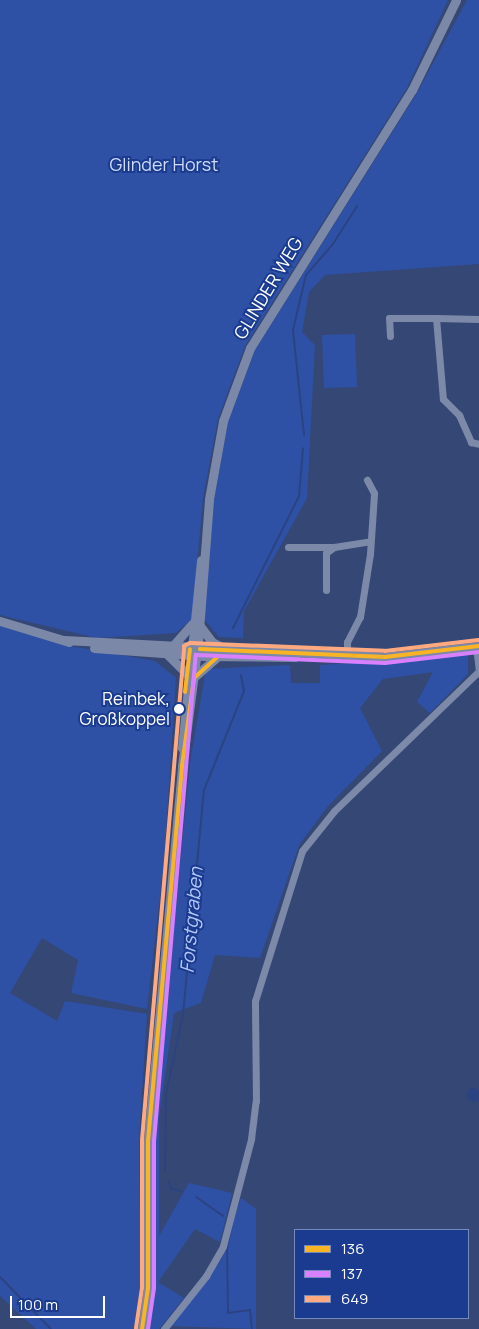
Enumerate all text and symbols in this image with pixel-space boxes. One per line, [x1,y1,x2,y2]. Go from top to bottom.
park label: Glinder Horst [110,153,218,175]
street label: GLINDER WEG [229,233,307,343]
place label: Reinbek, Großkoppel [79,689,170,729]
marker: Reinbek, Großkoppel [174,704,184,714]
water label: Forstgraben [176,866,208,974]
legend [294,1229,469,1319]
text: 136 [341,1238,364,1259]
text: 137 [341,1263,363,1284]
scale bar [12,1286,108,1318]
text: 649 [341,1288,368,1309]
text: 100 m [18,1294,58,1315]

